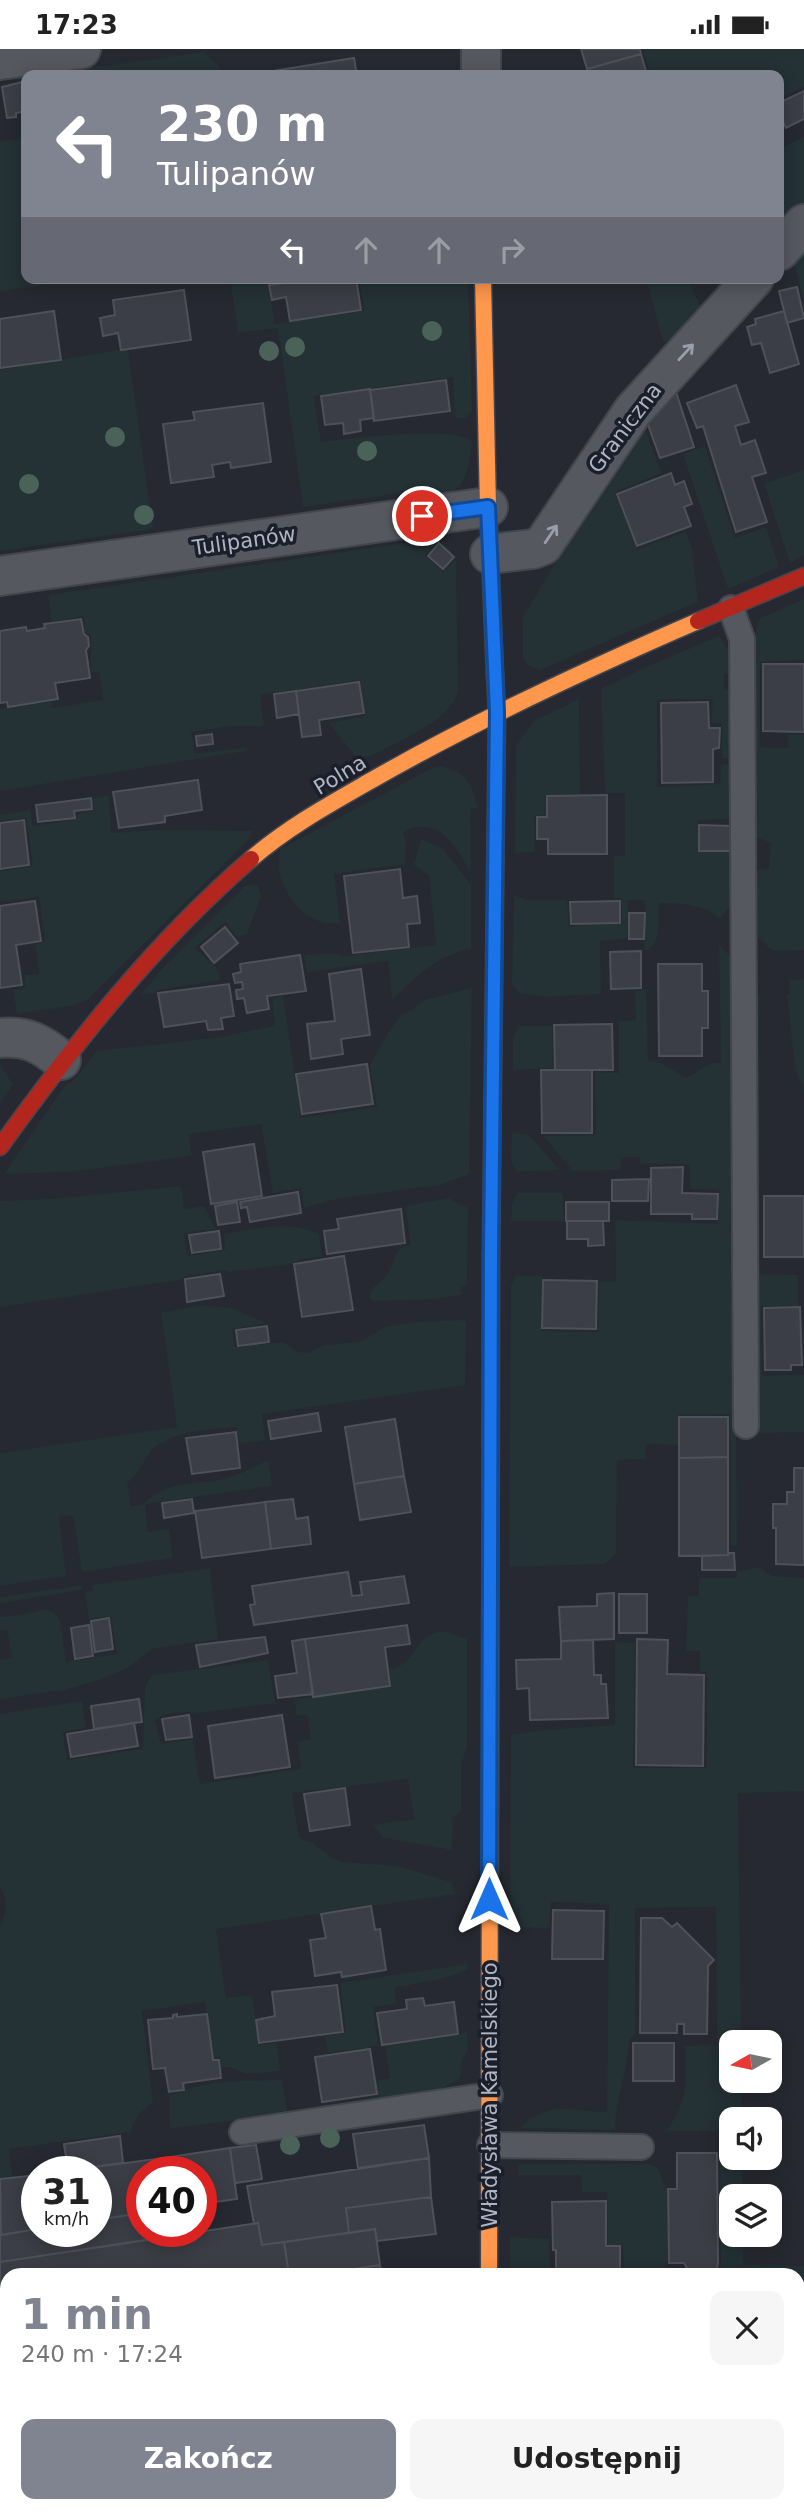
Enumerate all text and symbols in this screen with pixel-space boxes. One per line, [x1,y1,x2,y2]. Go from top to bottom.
text: 17:23 [35,10,118,40]
text: 230 m [157,96,327,153]
icon: left [42,98,133,189]
text: Tulipanów [157,155,316,193]
icon: left [274,231,312,269]
icon: ahead [347,231,385,269]
icon: ahead [420,231,458,269]
icon: right [493,231,531,269]
one-way arrow [678,344,695,361]
street label: Graniczna [584,379,666,477]
pin [392,486,452,546]
icon: arrive [403,497,441,535]
street label: Tulipanów [190,522,297,560]
one-way arrow [544,525,558,544]
street label: Polna [309,750,371,800]
position arrow [452,1862,526,1936]
street label: Władysława Kamelskiego [478,1962,502,2228]
north arrow [719,2030,782,2093]
map controls [719,2030,782,2247]
button: sound [719,2107,782,2170]
speed limit sign: 40 [126,2156,217,2247]
text: 31 [42,2172,91,2212]
button: layers [719,2184,782,2247]
text: km/h [44,2208,89,2229]
text: 1 min [21,2290,153,2339]
button: close [710,2291,784,2365]
text: 240 m · 17:24 [21,2341,183,2367]
button: Zakończ [21,2419,396,2499]
button: Udostępnij [410,2419,784,2499]

